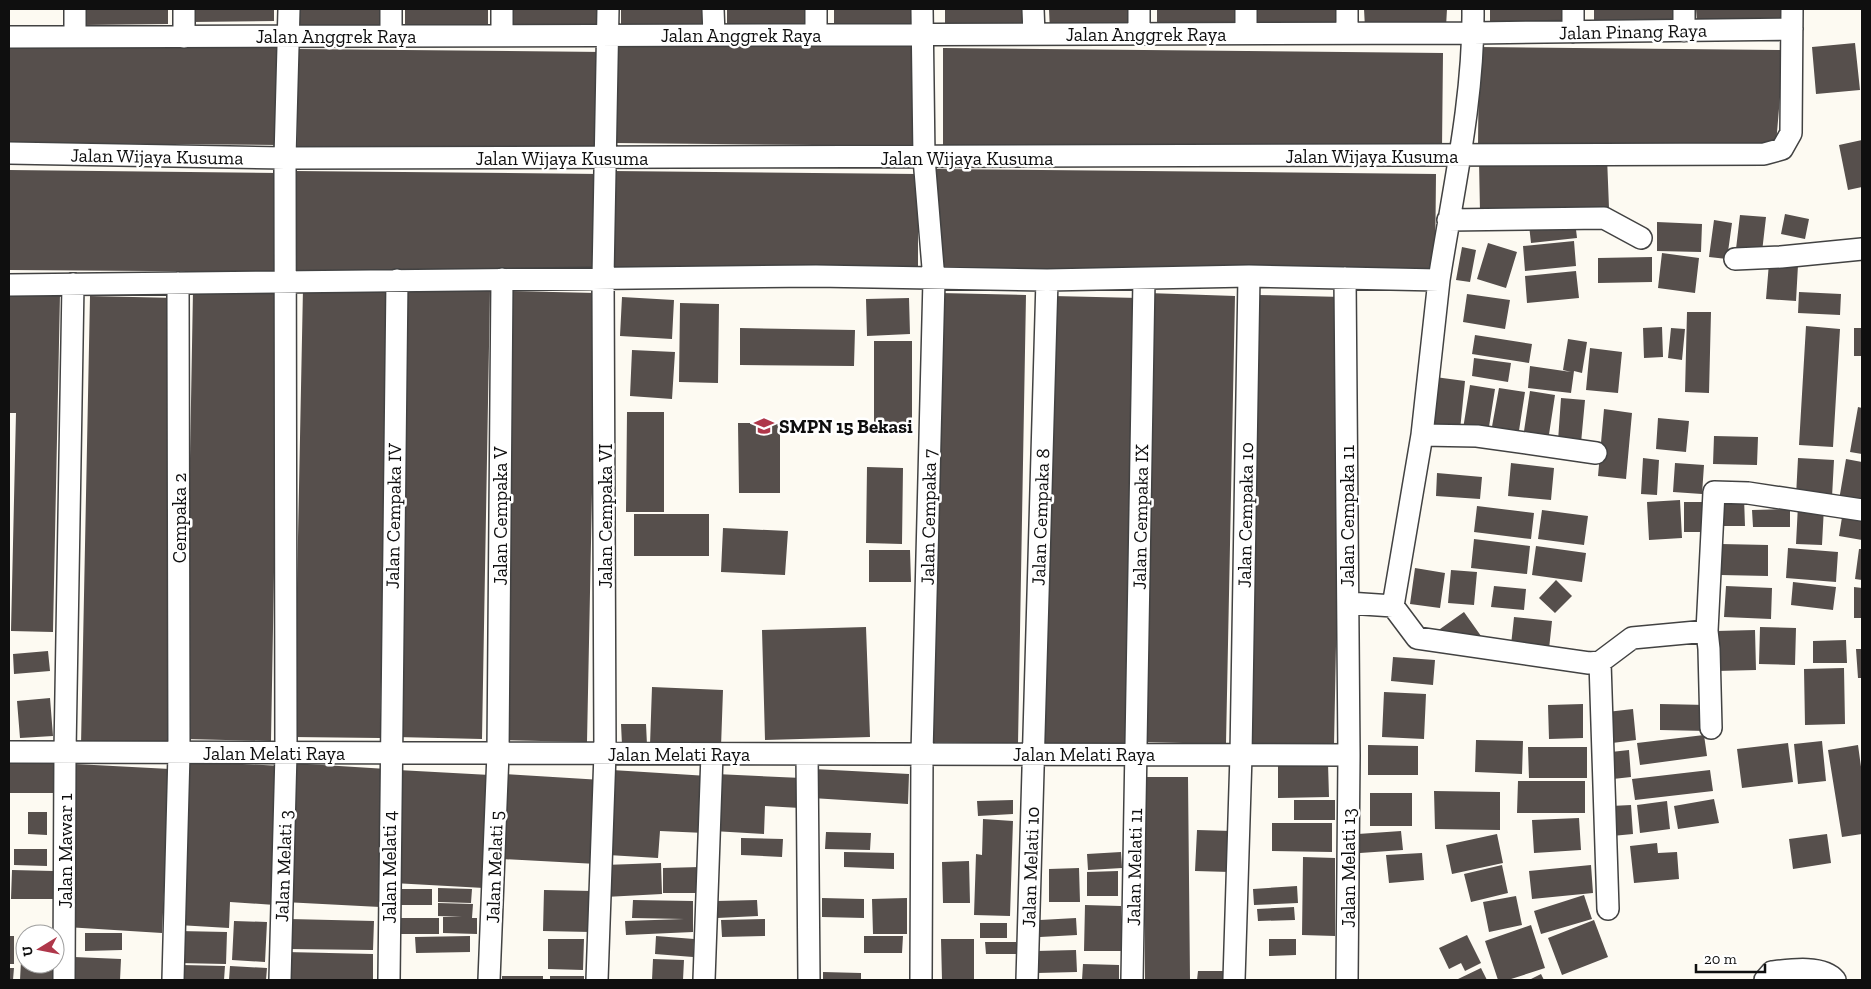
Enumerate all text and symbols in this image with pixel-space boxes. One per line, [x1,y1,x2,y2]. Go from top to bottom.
street label: Jalan Pinang Raya [1559,19,1707,44]
street label: Jalan Anggrek Raya [1066,23,1226,46]
street label: Jalan Anggrek Raya [661,24,821,47]
street label: Jalan Anggrek Raya [256,25,416,48]
street label: Jalan Wijaya Kusuma [70,143,244,170]
street label: Jalan Wijaya Kusuma [1286,145,1458,168]
street label: Jalan Wijaya Kusuma [476,147,648,170]
street label: Jalan Wijaya Kusuma [881,147,1053,170]
school or university icon: SMPN 15 Bekasi [753,415,775,437]
place label: SMPN 15 Bekasi [779,415,913,438]
street label: Jalan Cempaka IV [381,442,406,589]
street label: Jalan Cempaka 10 [1233,442,1258,588]
street label: Jalan Cempaka VI [594,443,617,589]
street label: Jalan Cempaka IX [1128,444,1153,590]
street label: Jalan Cempaka 11 [1336,445,1359,587]
street label: Jalan Cempaka V [489,446,512,586]
street label: Jalan Cempaka 8 [1027,448,1054,586]
street label: Jalan Cempaka 7 [916,449,941,585]
street label: Cempaka 2 [168,473,191,563]
street label: Jalan Melati Raya [203,742,345,765]
street label: Jalan Melati Raya [608,743,750,766]
street label: Jalan Melati Raya [1013,743,1155,766]
street label: Jalan Mawar 1 [54,793,77,909]
street label: Jalan Melati 10 [1017,806,1044,928]
street label: Jalan Melati 11 [1122,808,1147,926]
street label: Jalan Melati 13 [1337,808,1360,928]
street label: Jalan Melati 3 [270,810,297,922]
street label: Jalan Melati 4 [378,810,401,924]
street label: Jalan Melati 5 [481,810,508,924]
north arrow [15,924,65,974]
scale bar [1696,942,1765,974]
text: U [18,945,37,958]
text: 20 m [1704,950,1737,968]

